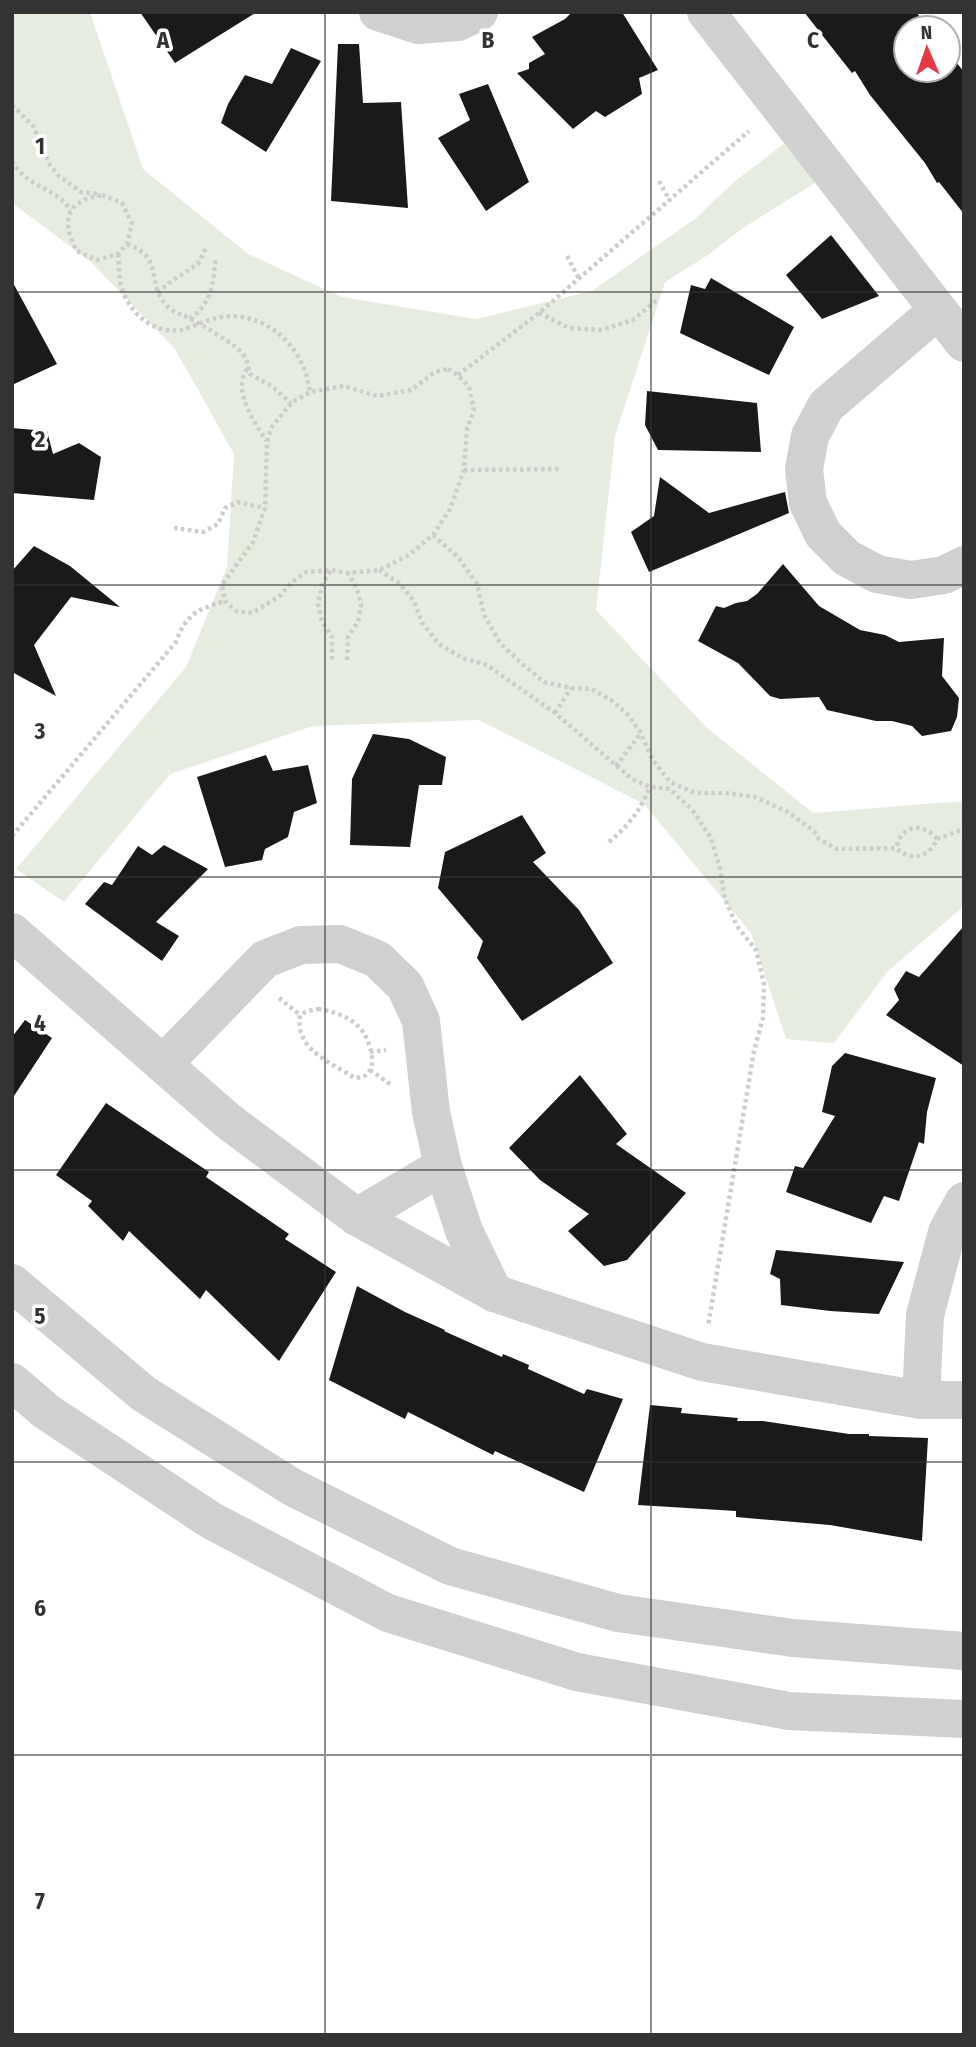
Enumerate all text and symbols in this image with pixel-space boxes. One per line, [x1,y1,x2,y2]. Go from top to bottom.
north arrow [892,14,962,84]
text: N [920,21,933,44]
text: A [156,26,170,54]
text: B [482,26,495,54]
text: C [807,26,819,54]
text: 1 [35,132,45,160]
text: 2 [34,425,46,453]
text: 3 [34,717,46,745]
text: 4 [34,1009,46,1037]
text: 5 [34,1302,46,1330]
text: 6 [34,1594,46,1622]
text: 7 [35,1887,45,1915]

